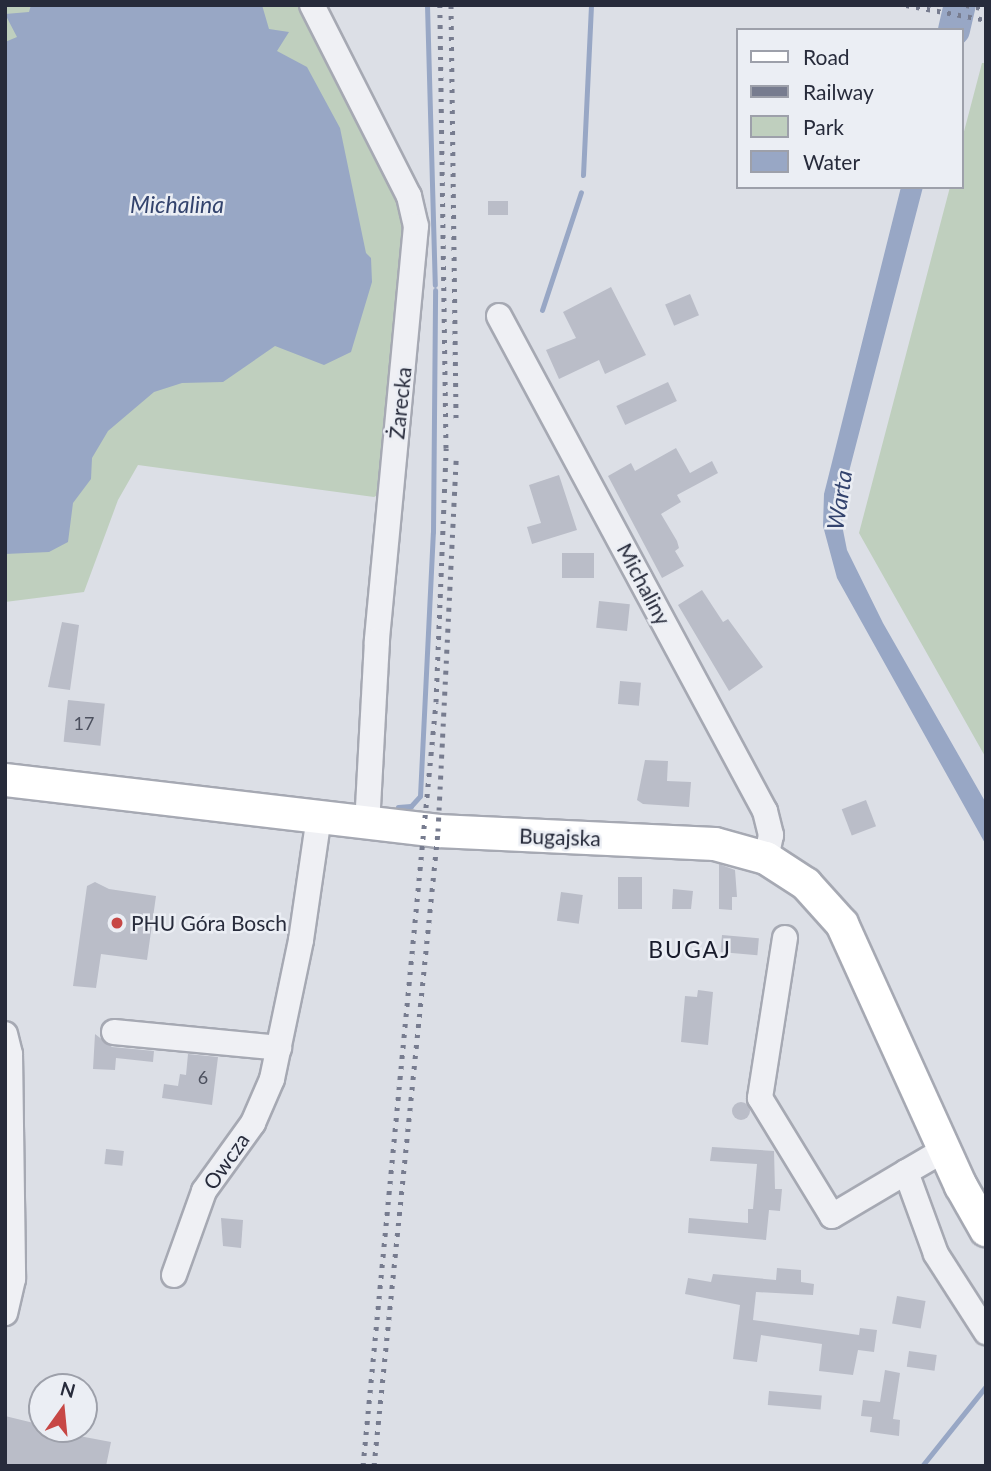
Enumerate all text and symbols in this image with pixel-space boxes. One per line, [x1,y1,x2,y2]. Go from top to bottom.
legend [736,28,963,189]
text: Road [803,44,850,69]
text: Railway [803,79,874,104]
text: Park [803,114,844,139]
text: Water [803,149,860,174]
water label: Michalina [130,190,224,218]
street label: Żarecka [384,366,416,440]
water label: Warta [821,468,857,532]
street label: Michaliny [612,539,676,629]
house number: 17 [74,712,94,734]
street label: Bugajska [519,823,601,851]
place label: PHU Góra Bosch [131,910,287,936]
marker: PHU Góra Bosch [109,915,125,931]
district label: BUGAJ [649,935,731,963]
house number: 6 [198,1066,208,1088]
street label: Owcza [198,1128,254,1194]
north arrow [28,1373,98,1443]
text: N [58,1376,78,1402]

